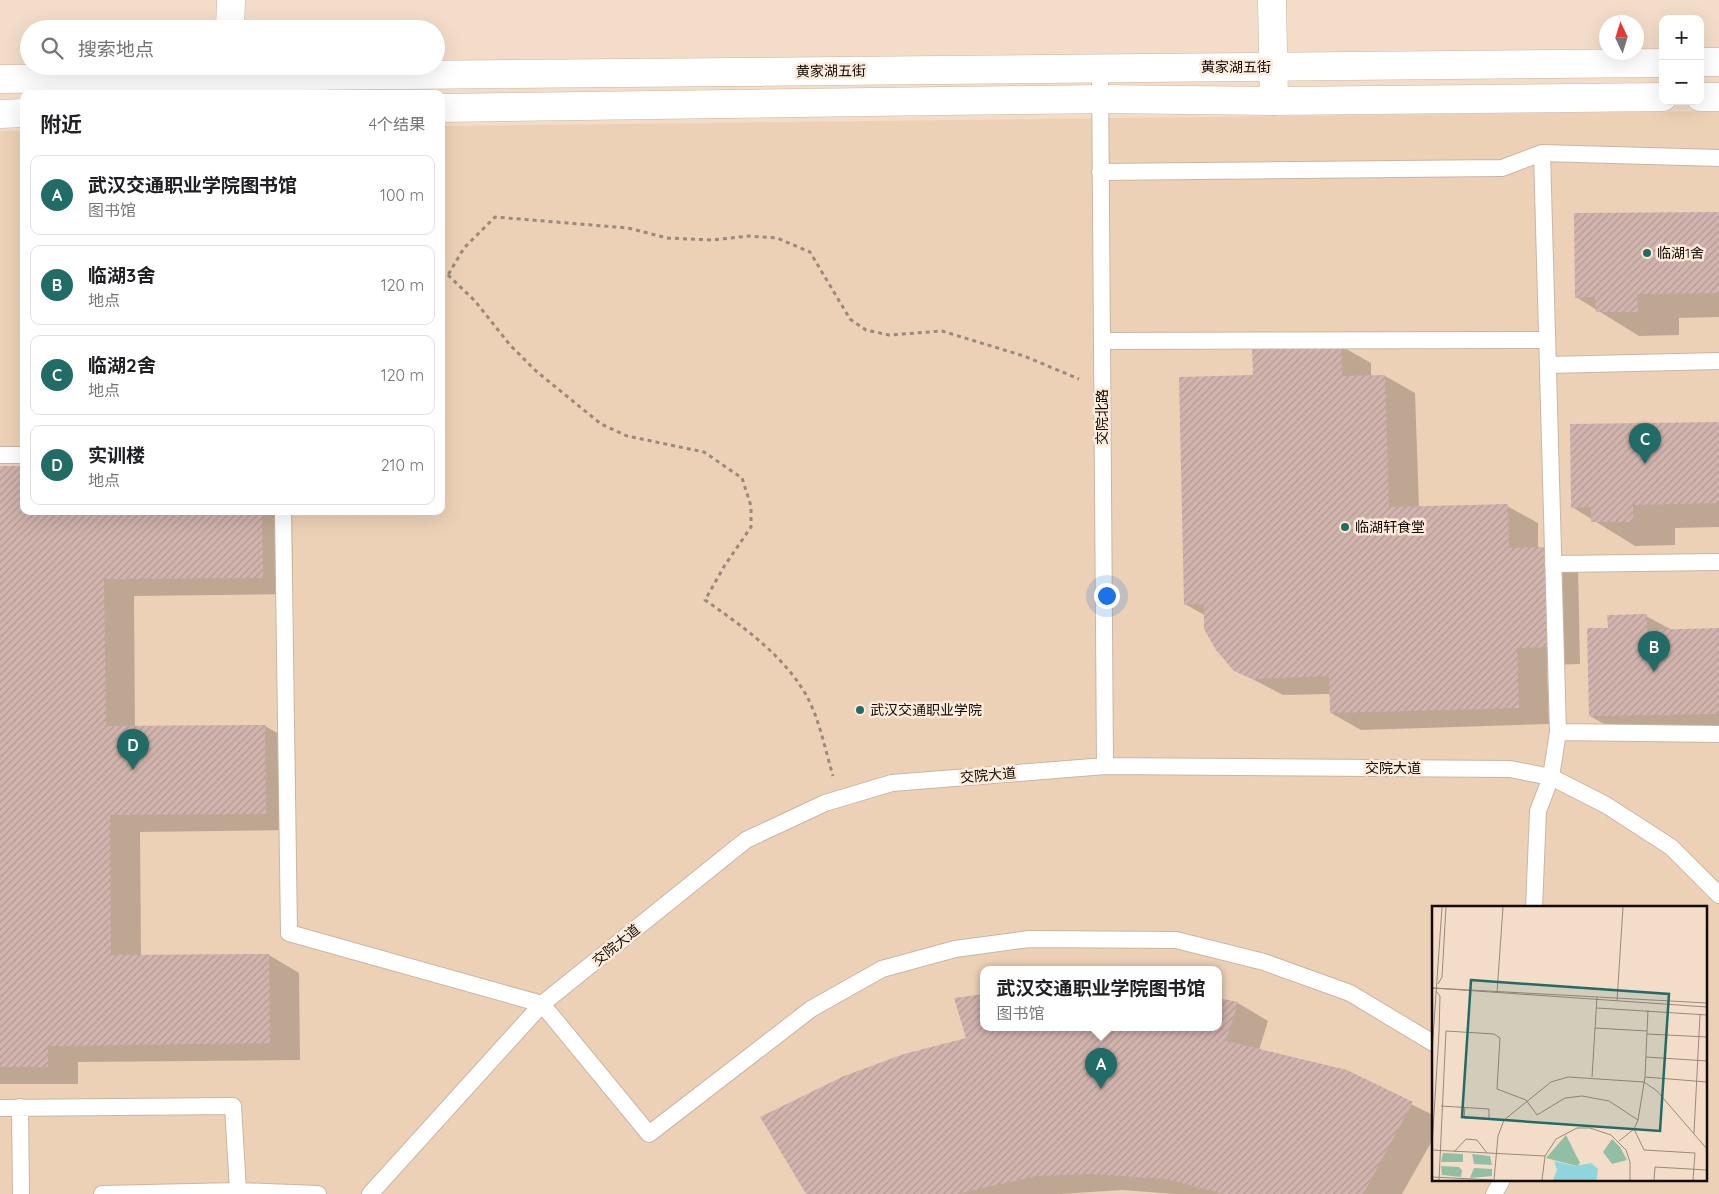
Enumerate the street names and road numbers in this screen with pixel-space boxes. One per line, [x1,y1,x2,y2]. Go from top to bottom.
street label: 黄家湖五街 [1201,58,1271,76]
street label: 黄家湖五街 [796,61,866,81]
street label: 交院北路 [1093,389,1111,445]
street label: 交院大道 [1365,759,1421,777]
street label: 交院大道 [959,764,1017,786]
street label: 交院大道 [589,920,643,970]

